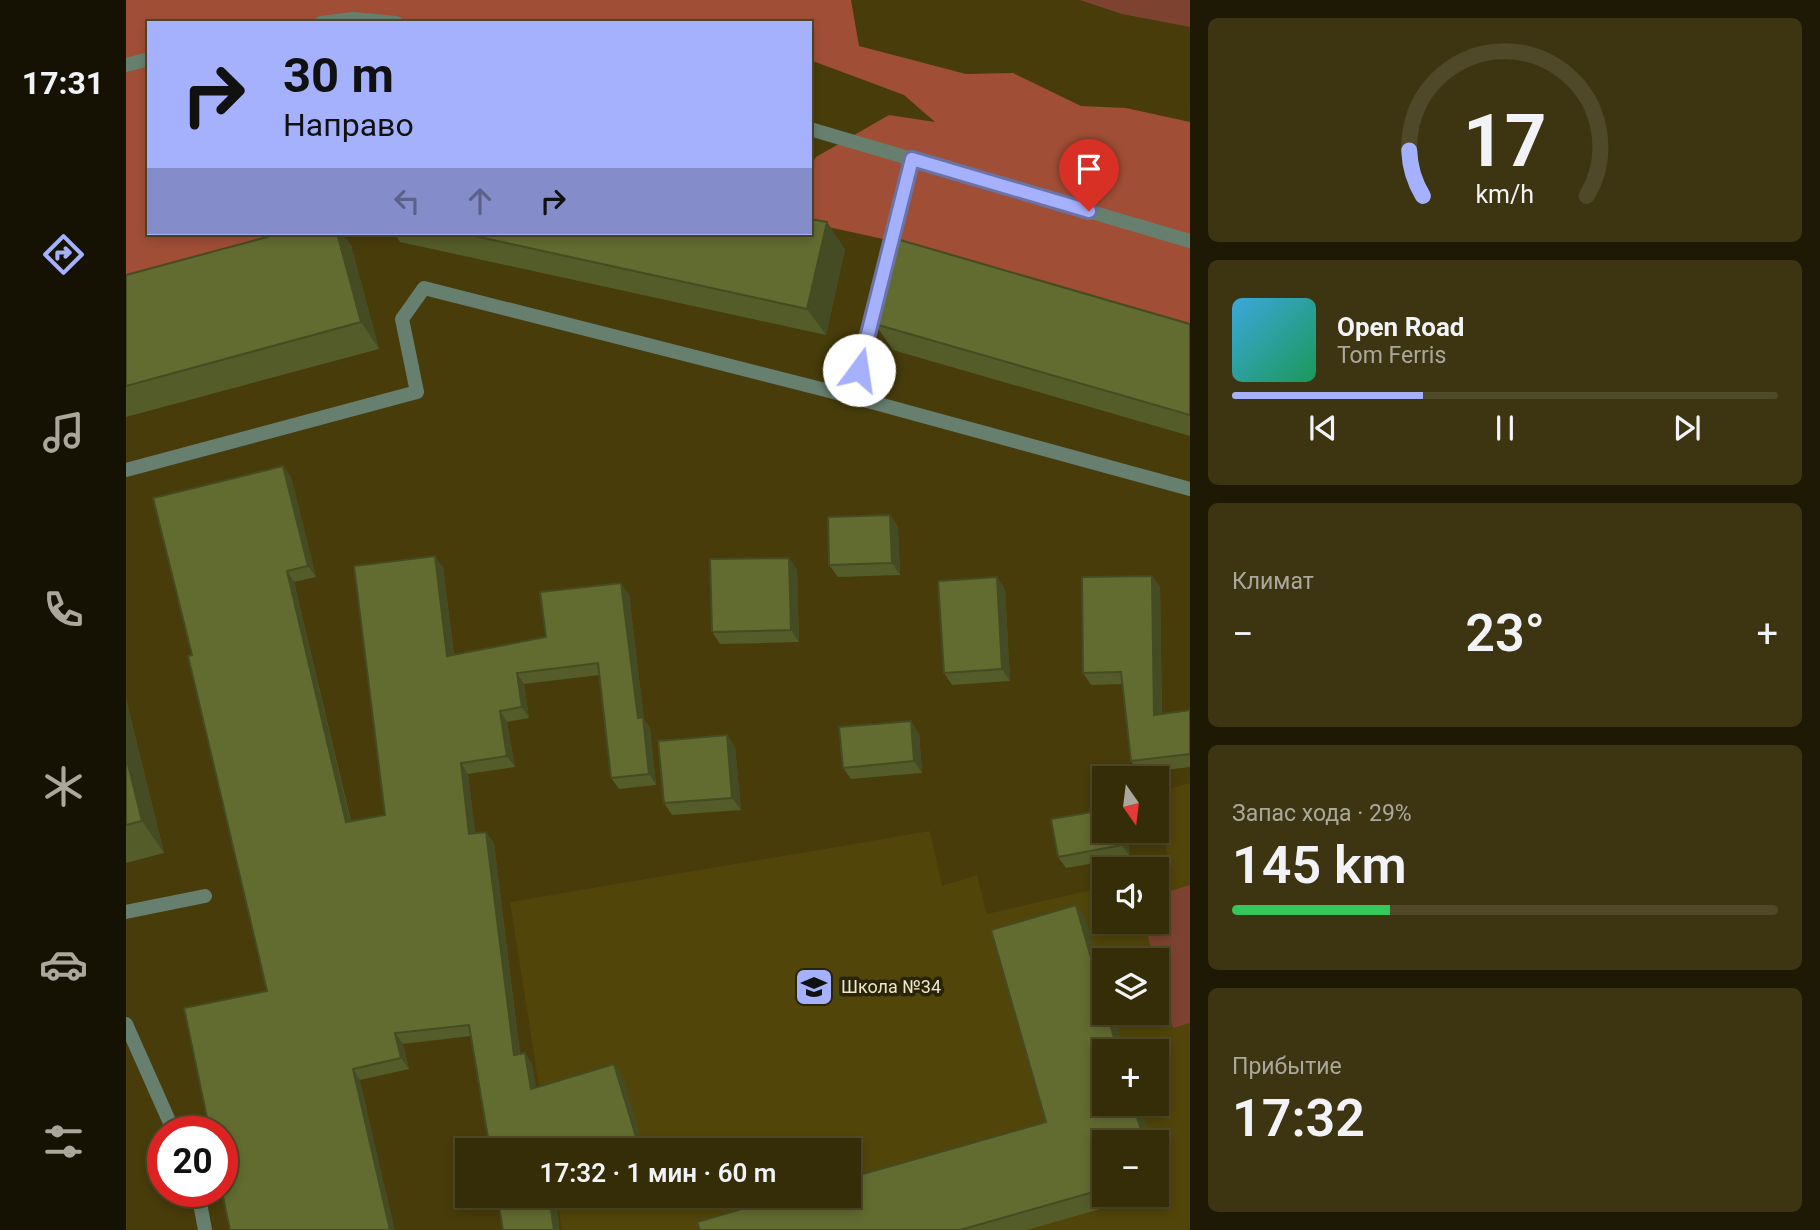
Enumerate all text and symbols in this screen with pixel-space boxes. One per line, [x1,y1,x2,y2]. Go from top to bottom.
text: 30 m [283,47,394,104]
icon: right [168,49,259,140]
text: 17:31 [22,64,104,102]
text: 17 [1463,99,1547,185]
text: Направо [283,106,414,144]
pin [1059,139,1119,211]
icon: arrive [1070,150,1108,188]
text: km/h [1476,180,1534,209]
icon: left [388,182,426,220]
icon: ahead [461,182,499,220]
icon: right [534,182,572,220]
icon: directions [39,230,88,279]
text: Open Road [1337,312,1465,342]
position arrow [822,333,896,407]
text: Tom Ferris [1337,342,1446,369]
icon: music [39,408,88,457]
icon: previous [1304,409,1342,447]
icon: pause [1486,409,1524,447]
icon: next [1668,409,1706,447]
text: Климат [1232,568,1314,595]
icon: phone [39,585,88,634]
text: 23° [1465,603,1545,664]
text: − [1232,612,1254,656]
text: + [1756,612,1778,656]
icon: climate [39,762,88,811]
north arrow [1092,766,1169,844]
map controls [1092,766,1169,1207]
text: Запас хода · 29% [1232,800,1412,827]
text: 145 km [1232,835,1407,896]
button: sound [1092,857,1169,934]
icon: car [39,940,88,989]
button: layers [1092,948,1169,1025]
school or university icon: Школа №34 [793,966,835,1008]
place label: Школа №34 [841,976,941,997]
button: + [1092,1039,1169,1116]
text: Прибытие [1232,1053,1342,1080]
text: 17:32 [1232,1088,1365,1149]
speed limit sign: 20 [147,1116,238,1207]
icon: filters [39,1117,88,1166]
button: − [1092,1130,1169,1207]
text: 17:32 · 1 мин · 60 m [540,1158,776,1188]

